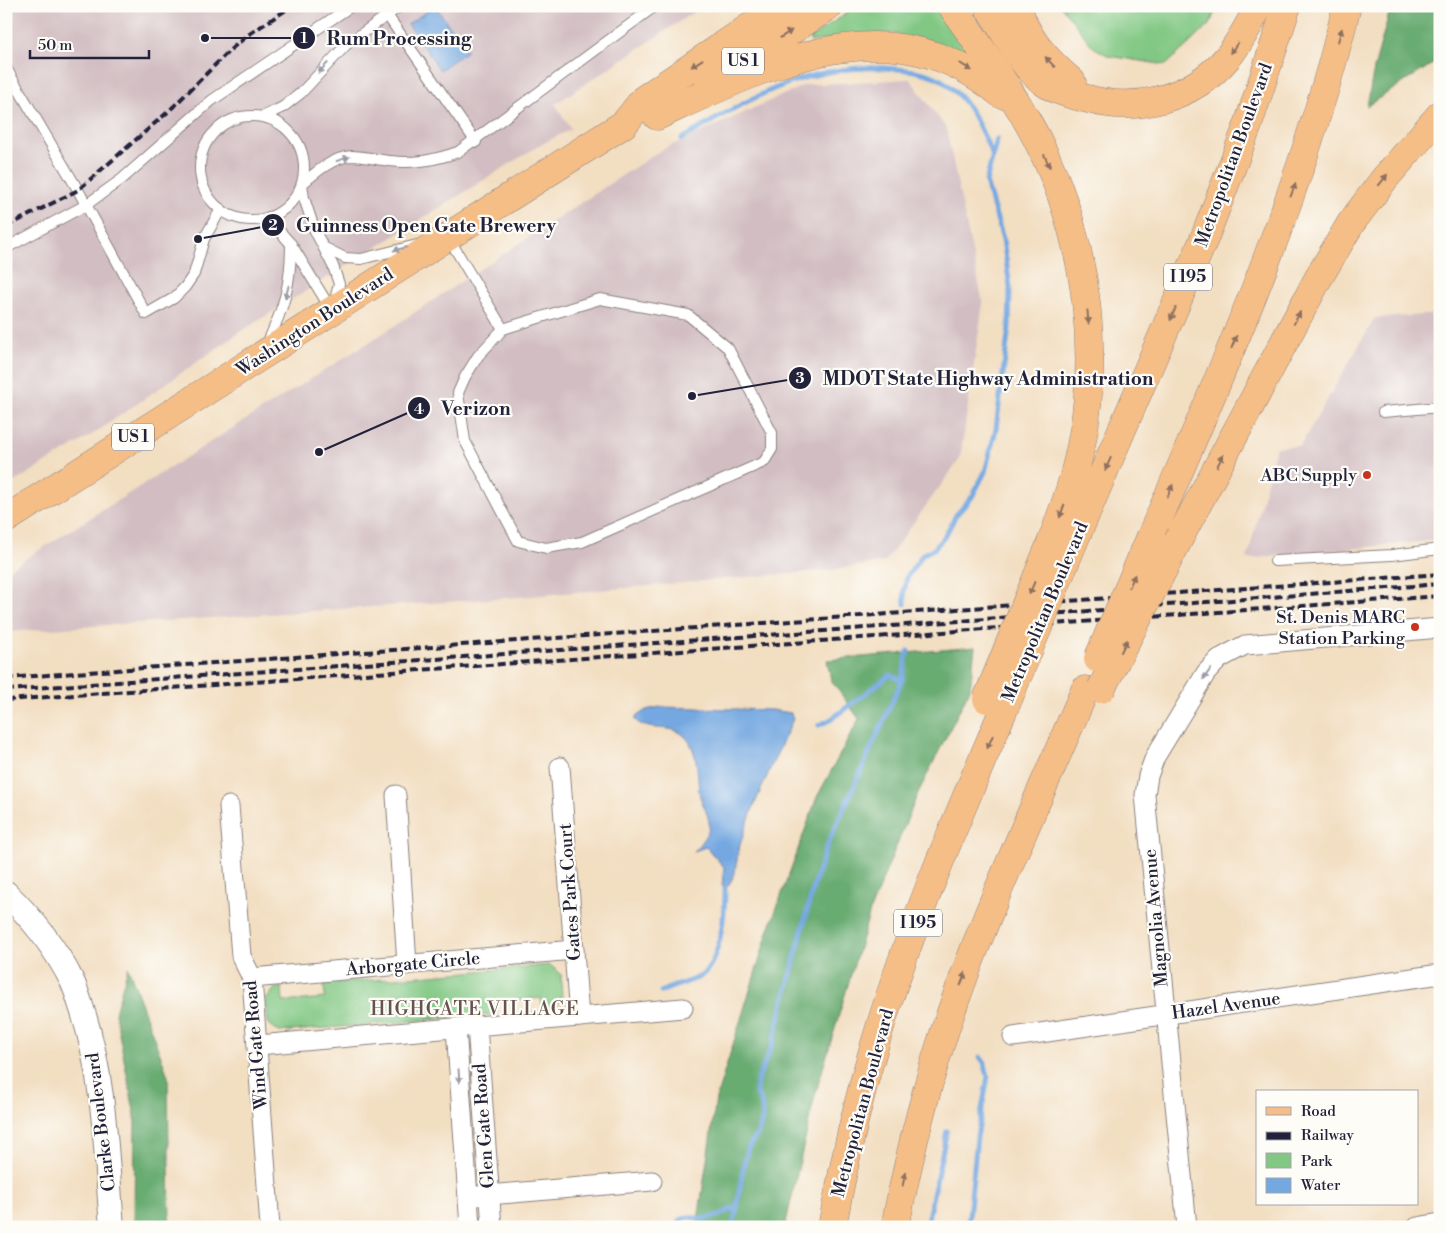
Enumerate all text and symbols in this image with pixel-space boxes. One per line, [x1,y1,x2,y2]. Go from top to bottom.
callout: Rum Processing [291,21,481,55]
text: Rum Processing [326,27,473,51]
scale bar [30,28,149,60]
one-way arrow [1337,28,1345,43]
text: 1 [300,29,308,48]
one-way arrow [780,29,793,38]
text: 50 m [38,36,72,55]
one-way arrow [1229,41,1239,55]
road number: US 1 [722,48,764,74]
one-way arrow [1045,55,1056,68]
one-way arrow [691,58,704,68]
street label: Metropolitan Boulevard [1190,59,1278,250]
one-way arrow [317,62,328,75]
one-way arrow [959,63,972,72]
one-way arrow [336,154,351,162]
one-way arrow [1044,154,1052,168]
one-way arrow [1378,174,1389,187]
one-way arrow [1289,183,1297,198]
callout: Guinness Open Gate Brewery [261,208,566,242]
text: Guinness Open Gate Brewery [296,214,557,238]
text: 2 [268,216,278,235]
one-way arrow [393,246,408,254]
street label: Washington Boulevard [231,262,399,382]
road number: I 195 [1164,264,1212,290]
one-way arrow [283,285,291,300]
one-way arrow [1168,307,1176,322]
one-way arrow [1084,309,1092,325]
one-way arrow [1293,310,1301,325]
one-way arrow [1231,335,1239,349]
callout: MDOT State Highway Administration [787,361,1163,395]
text: MDOT State Highway Administration [822,367,1154,391]
text: 3 [795,369,805,388]
callout: Verizon [407,391,521,425]
text: Verizon [440,397,511,421]
text: 4 [414,400,424,419]
road number: US 1 [112,424,154,451]
one-way arrow [1216,454,1224,468]
one-way arrow [1104,457,1112,471]
place label: ABC Supply [1259,464,1357,487]
marker: ABC Supply [1361,469,1373,481]
one-way arrow [1167,484,1175,498]
one-way arrow [1058,504,1066,519]
street label: Metropolitan Boulevard [997,517,1094,706]
one-way arrow [1128,574,1136,588]
one-way arrow [1028,581,1036,595]
place label: St. Denis MARC Station Parking [1276,606,1406,650]
marker: St. Denis MARC Station Parking [1409,621,1421,633]
one-way arrow [1120,639,1128,653]
one-way arrow [1201,667,1212,680]
one-way arrow [985,735,993,749]
street label: Gates Park Court [554,822,586,962]
street label: Magnolia Avenue [1139,848,1173,988]
road number: I 195 [894,910,942,936]
street label: Arborgate Circle [344,947,481,981]
one-way arrow [959,971,967,986]
street label: Wind Gate Road [239,979,273,1111]
street label: Hazel Avenue [1170,987,1282,1025]
district label: HIGHGATE VILLAGE [370,997,580,1021]
street label: Metropolitan Boulevard [827,1006,899,1200]
street label: Clarke Boulevard [81,1051,121,1193]
street label: Glen Gate Road [468,1062,500,1189]
one-way arrow [455,1069,463,1085]
legend [1256,1090,1418,1206]
text: Road [1301,1102,1336,1121]
text: Railway [1301,1126,1355,1145]
text: Park [1301,1152,1333,1171]
one-way arrow [901,1171,909,1187]
text: Water [1300,1176,1341,1195]

